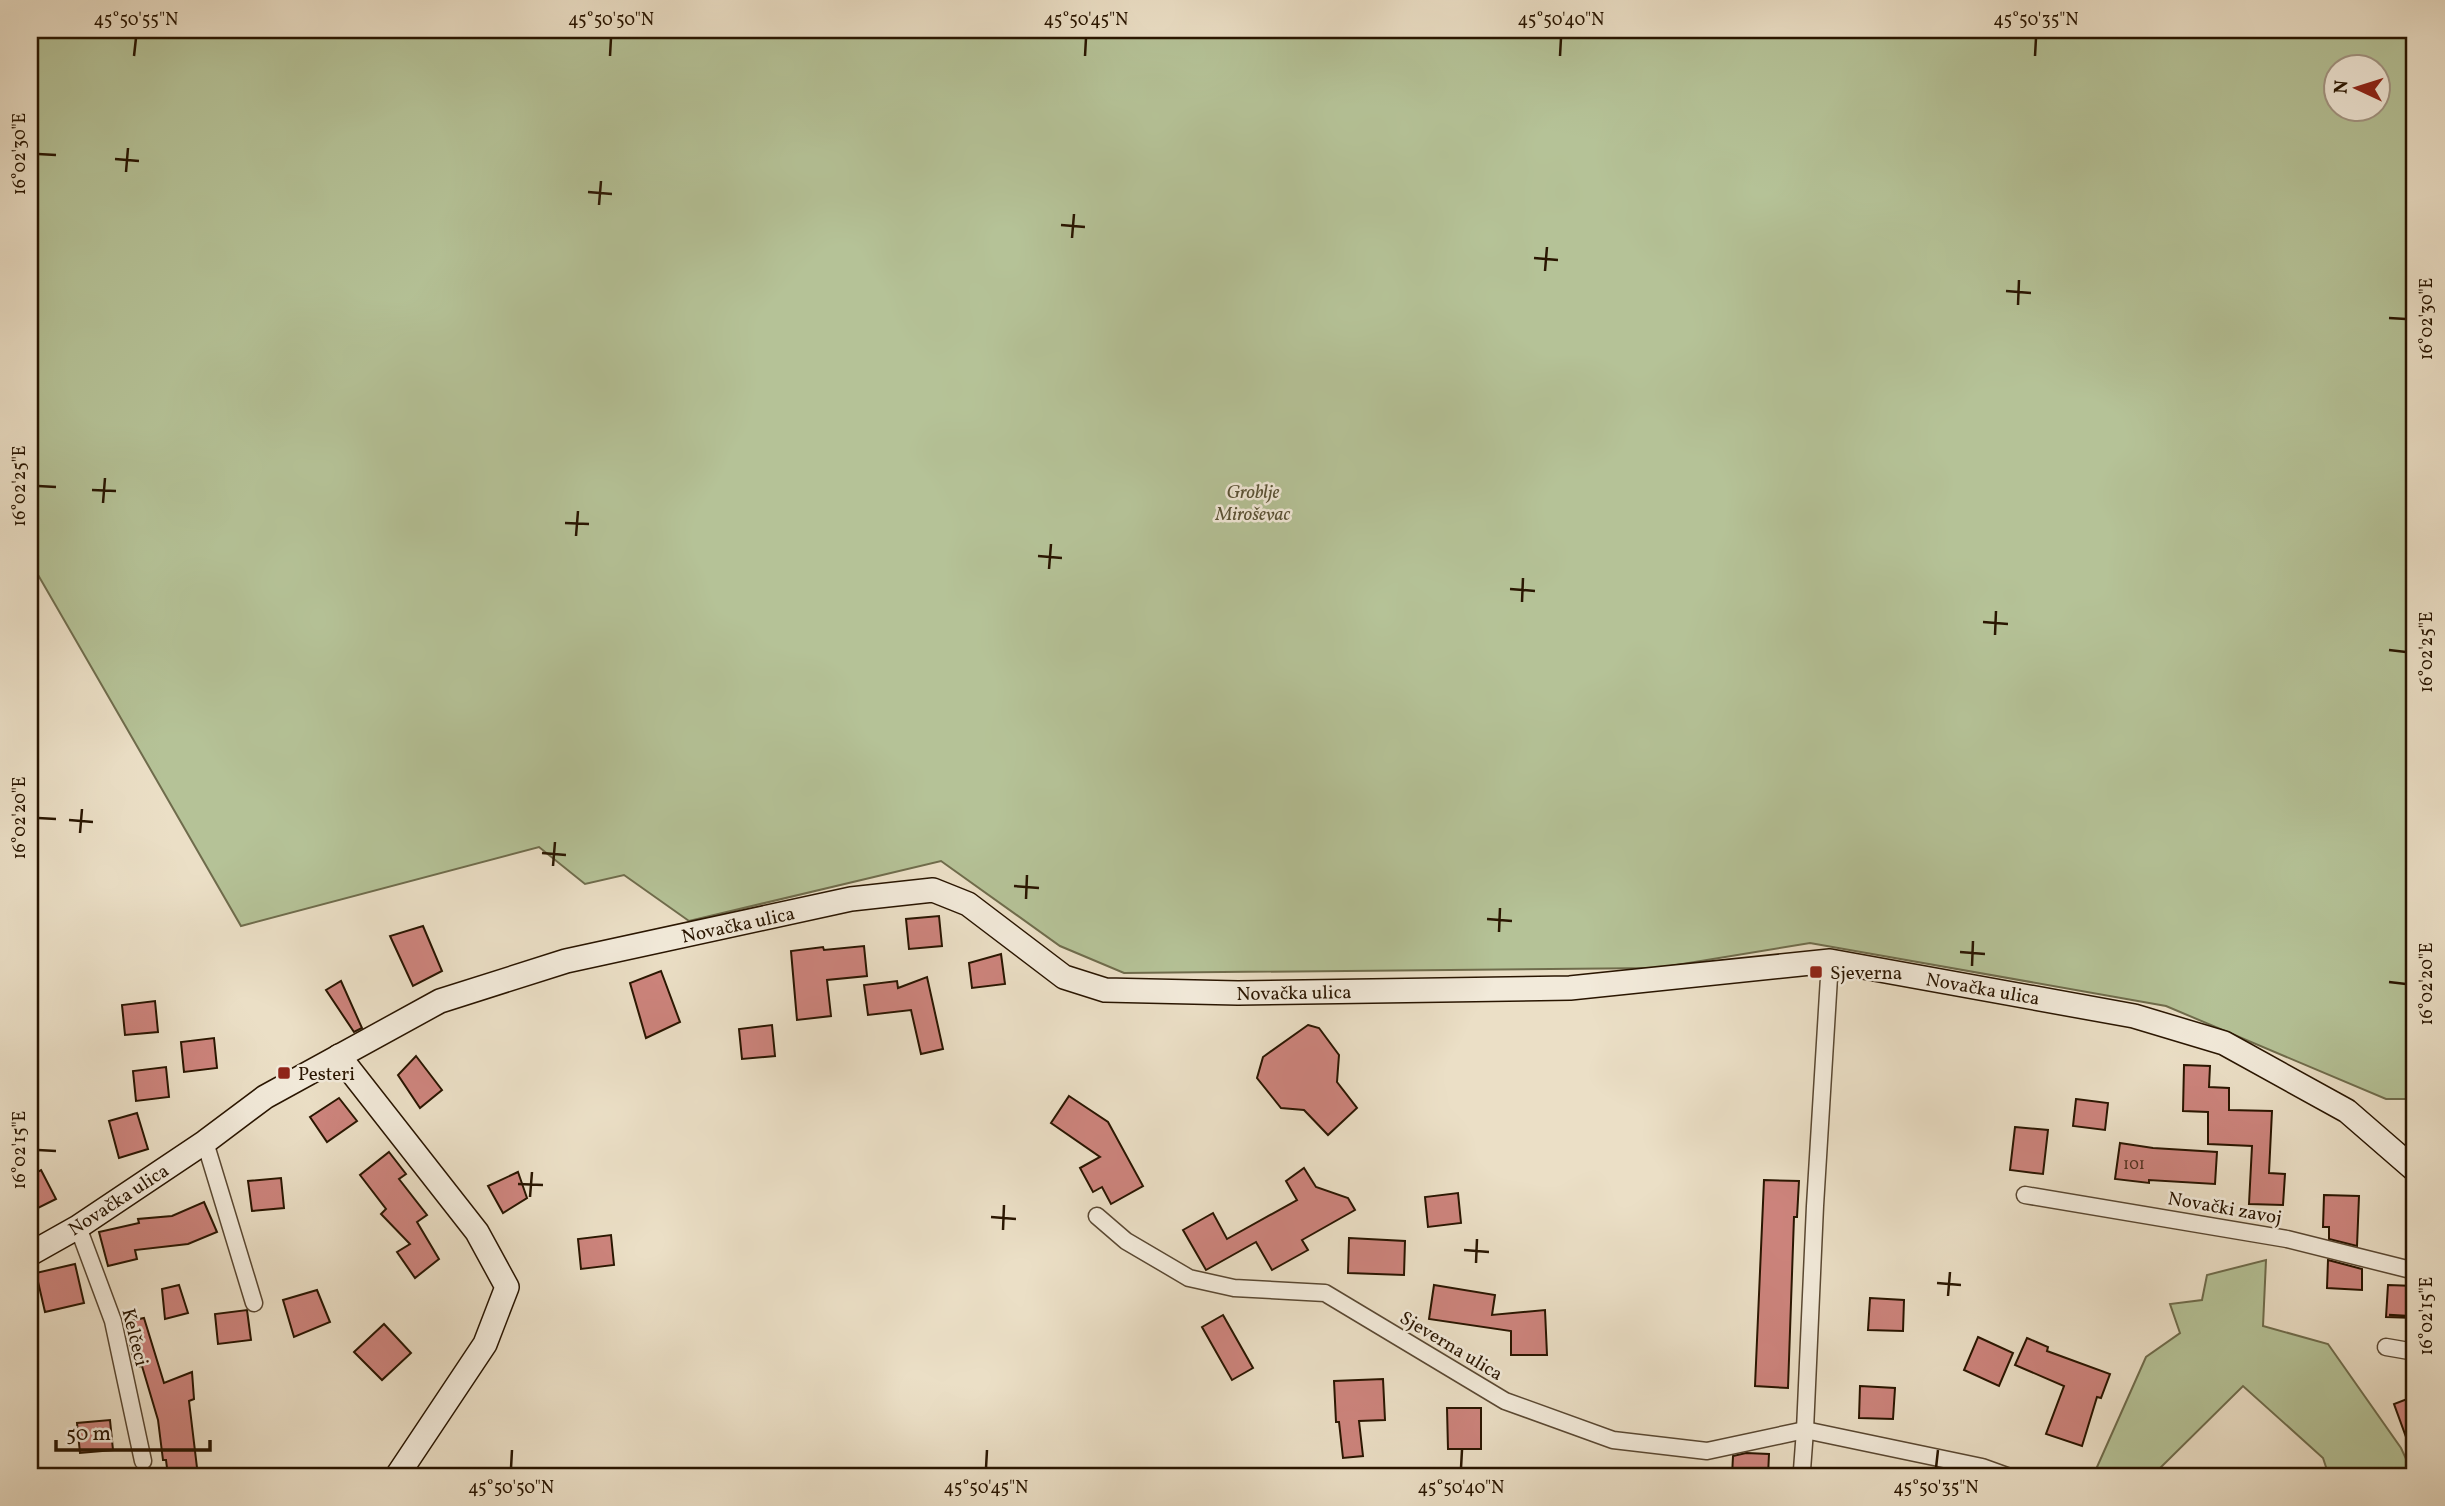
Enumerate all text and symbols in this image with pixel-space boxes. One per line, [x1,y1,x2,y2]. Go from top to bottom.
text: 45°50'55"N [94,8,178,33]
text: 45°50'50"N [568,8,654,33]
text: 45°50'45"N [1044,8,1128,33]
text: 45°50'40"N [1518,8,1604,33]
text: 45°50'35"N [1993,8,2079,33]
north arrow [2322,52,2392,122]
text: N [2329,79,2356,95]
text: 16°02'30"E [8,113,33,195]
text: 16°02'30"E [2415,278,2440,360]
text: 16°02'25"E [8,445,33,527]
park label: Groblje Miroševac [1215,480,1291,528]
text: 16°02'25"E [2415,611,2440,693]
text: 16°02'20"E [8,776,33,859]
street label: Novačka ulica [679,901,797,951]
text: 16°02'20"E [2415,942,2440,1025]
place label: Sjeverna [1830,961,1902,987]
marker: Sjeverna [1808,964,1824,980]
street label: Novačka ulica [1924,967,2042,1013]
street label: Novačka ulica [1236,980,1352,1008]
place label: Pesteri [298,1062,355,1088]
marker: Pesteri [276,1065,292,1081]
text: 16°02'15"E [8,1110,33,1189]
house number: 101 [2123,1154,2145,1176]
street label: Novačka ulica [64,1158,174,1243]
street label: Novački zavoj [2166,1186,2284,1232]
text: 16°02'15"E [2415,1276,2440,1355]
street label: Kelčeci [114,1306,154,1369]
street label: Sjeverna ulica [1394,1306,1507,1388]
scale bar [56,1408,210,1452]
text: 50 m [66,1420,111,1449]
text: 45°50'50"N [468,1476,554,1501]
text: 45°50'45"N [944,1476,1028,1501]
text: 45°50'40"N [1418,1476,1504,1501]
text: 45°50'35"N [1893,1476,1979,1501]

